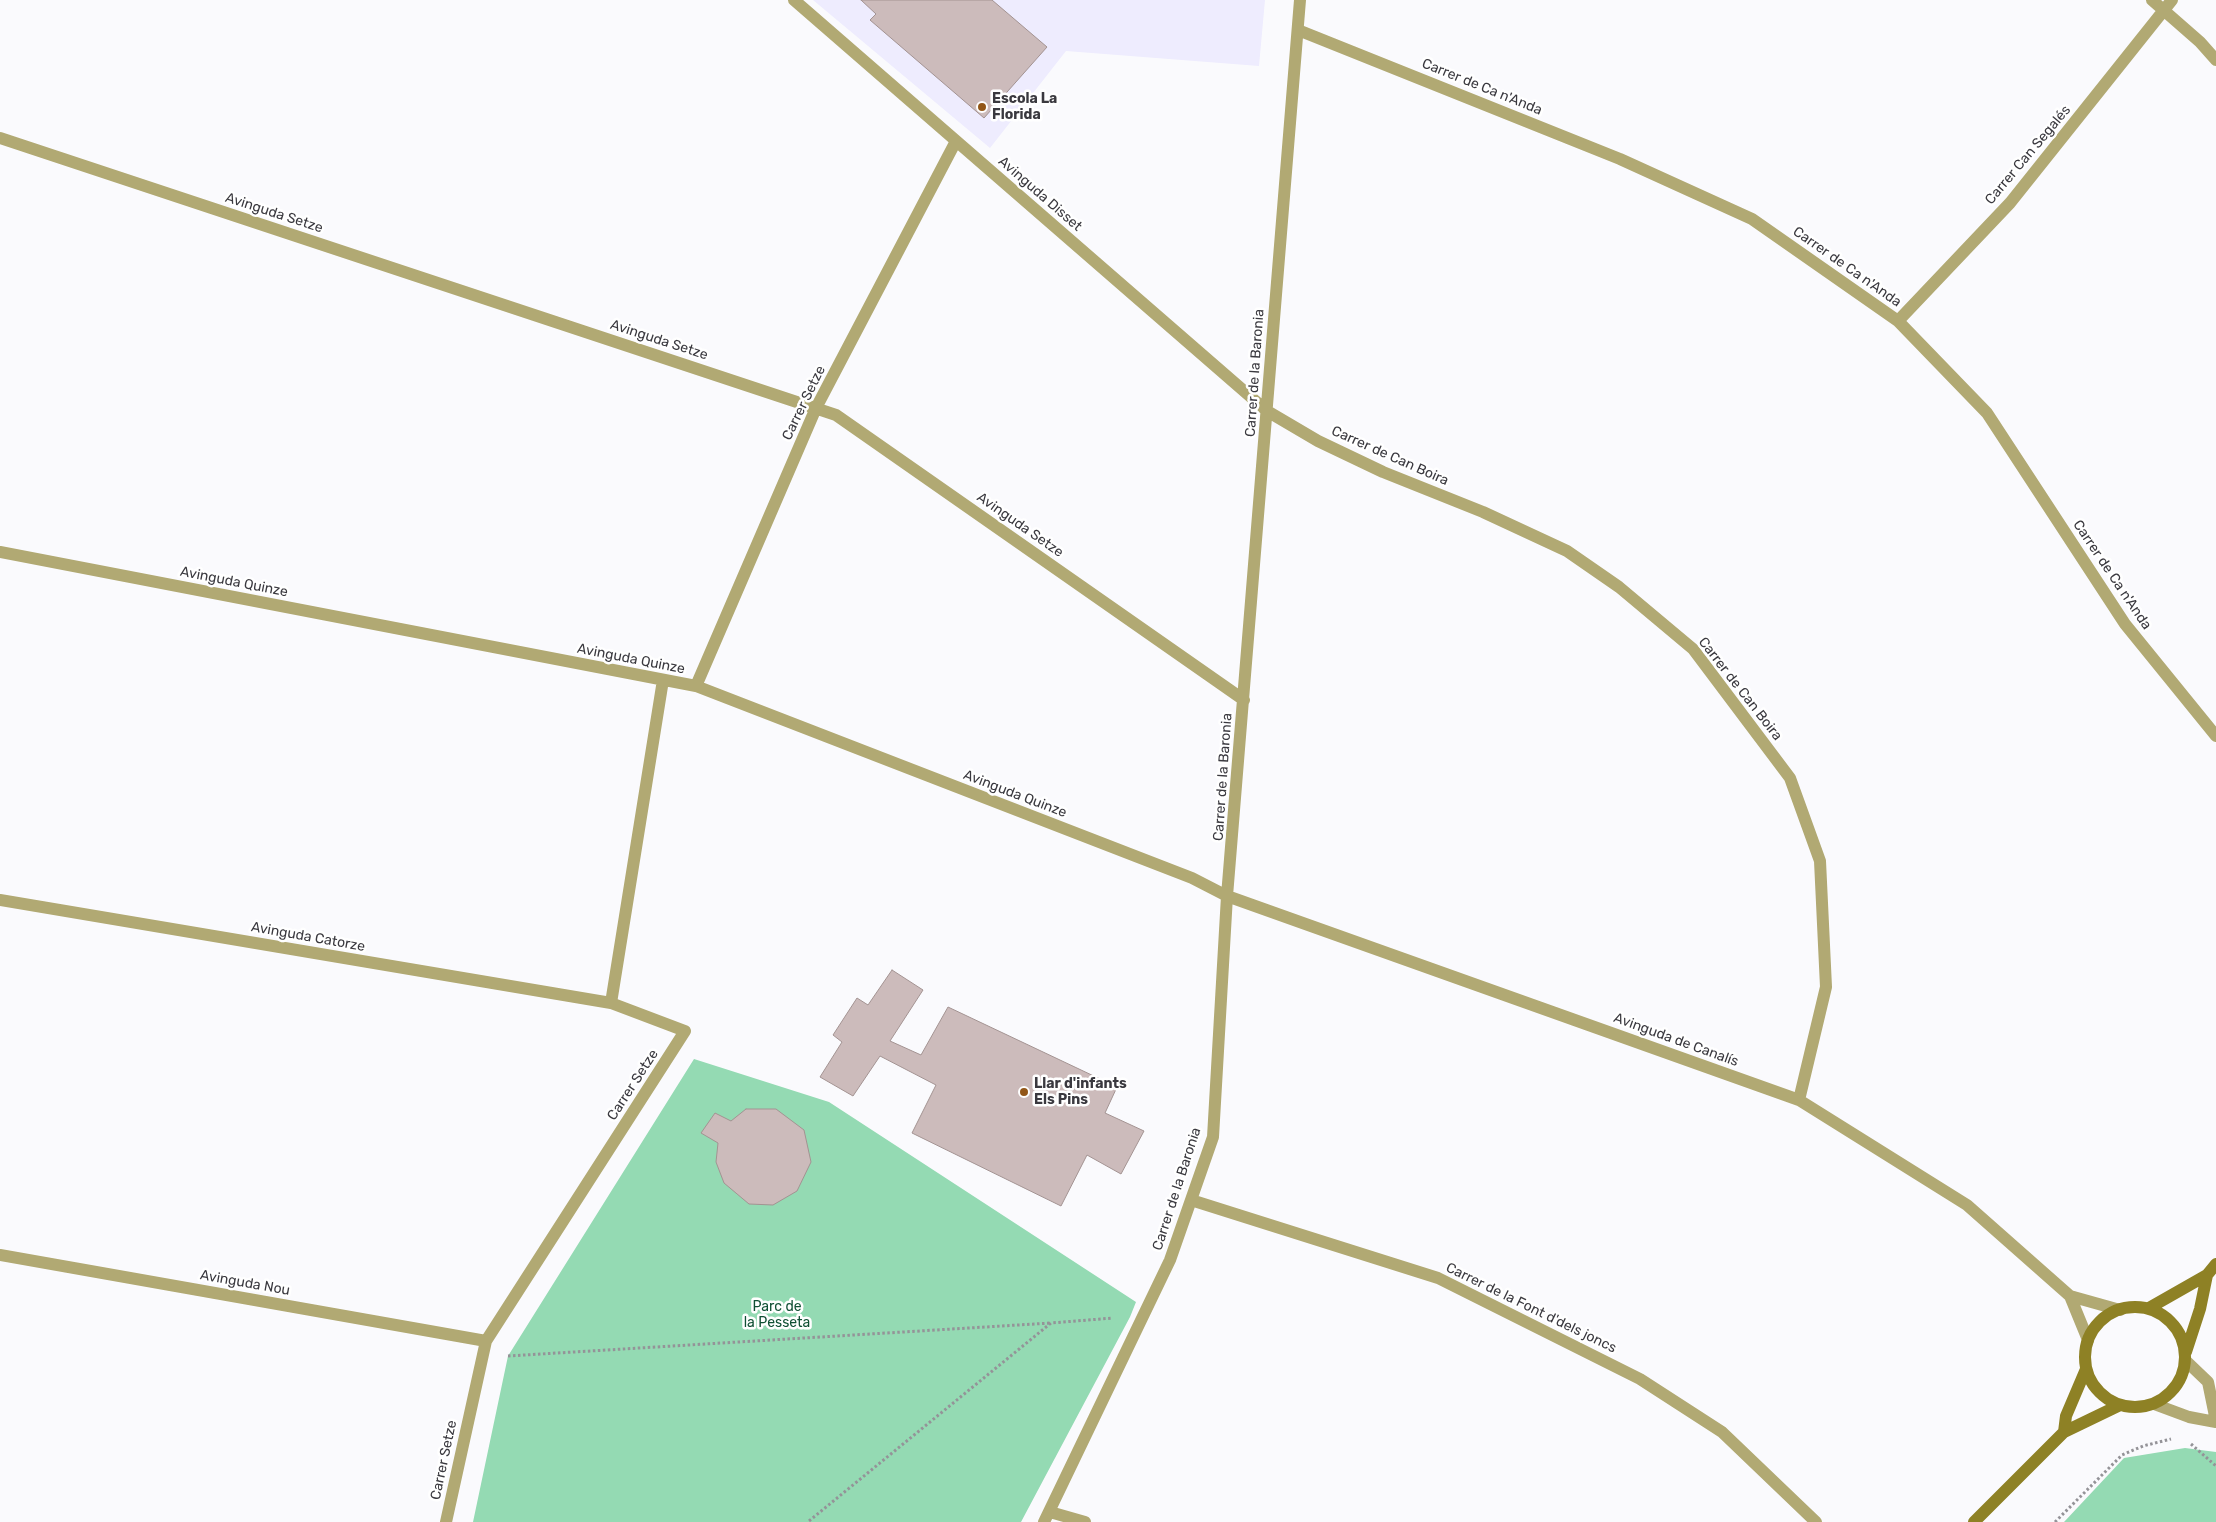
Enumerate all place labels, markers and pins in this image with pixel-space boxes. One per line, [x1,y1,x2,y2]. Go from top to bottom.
place label: Escola La Florida [992,91,1057,124]
marker: Escola La Florida [976,101,988,113]
place label: Llar d'infants Els Pins [1034,1076,1127,1108]
marker: Llar d'infants Els Pins [1018,1086,1030,1098]

